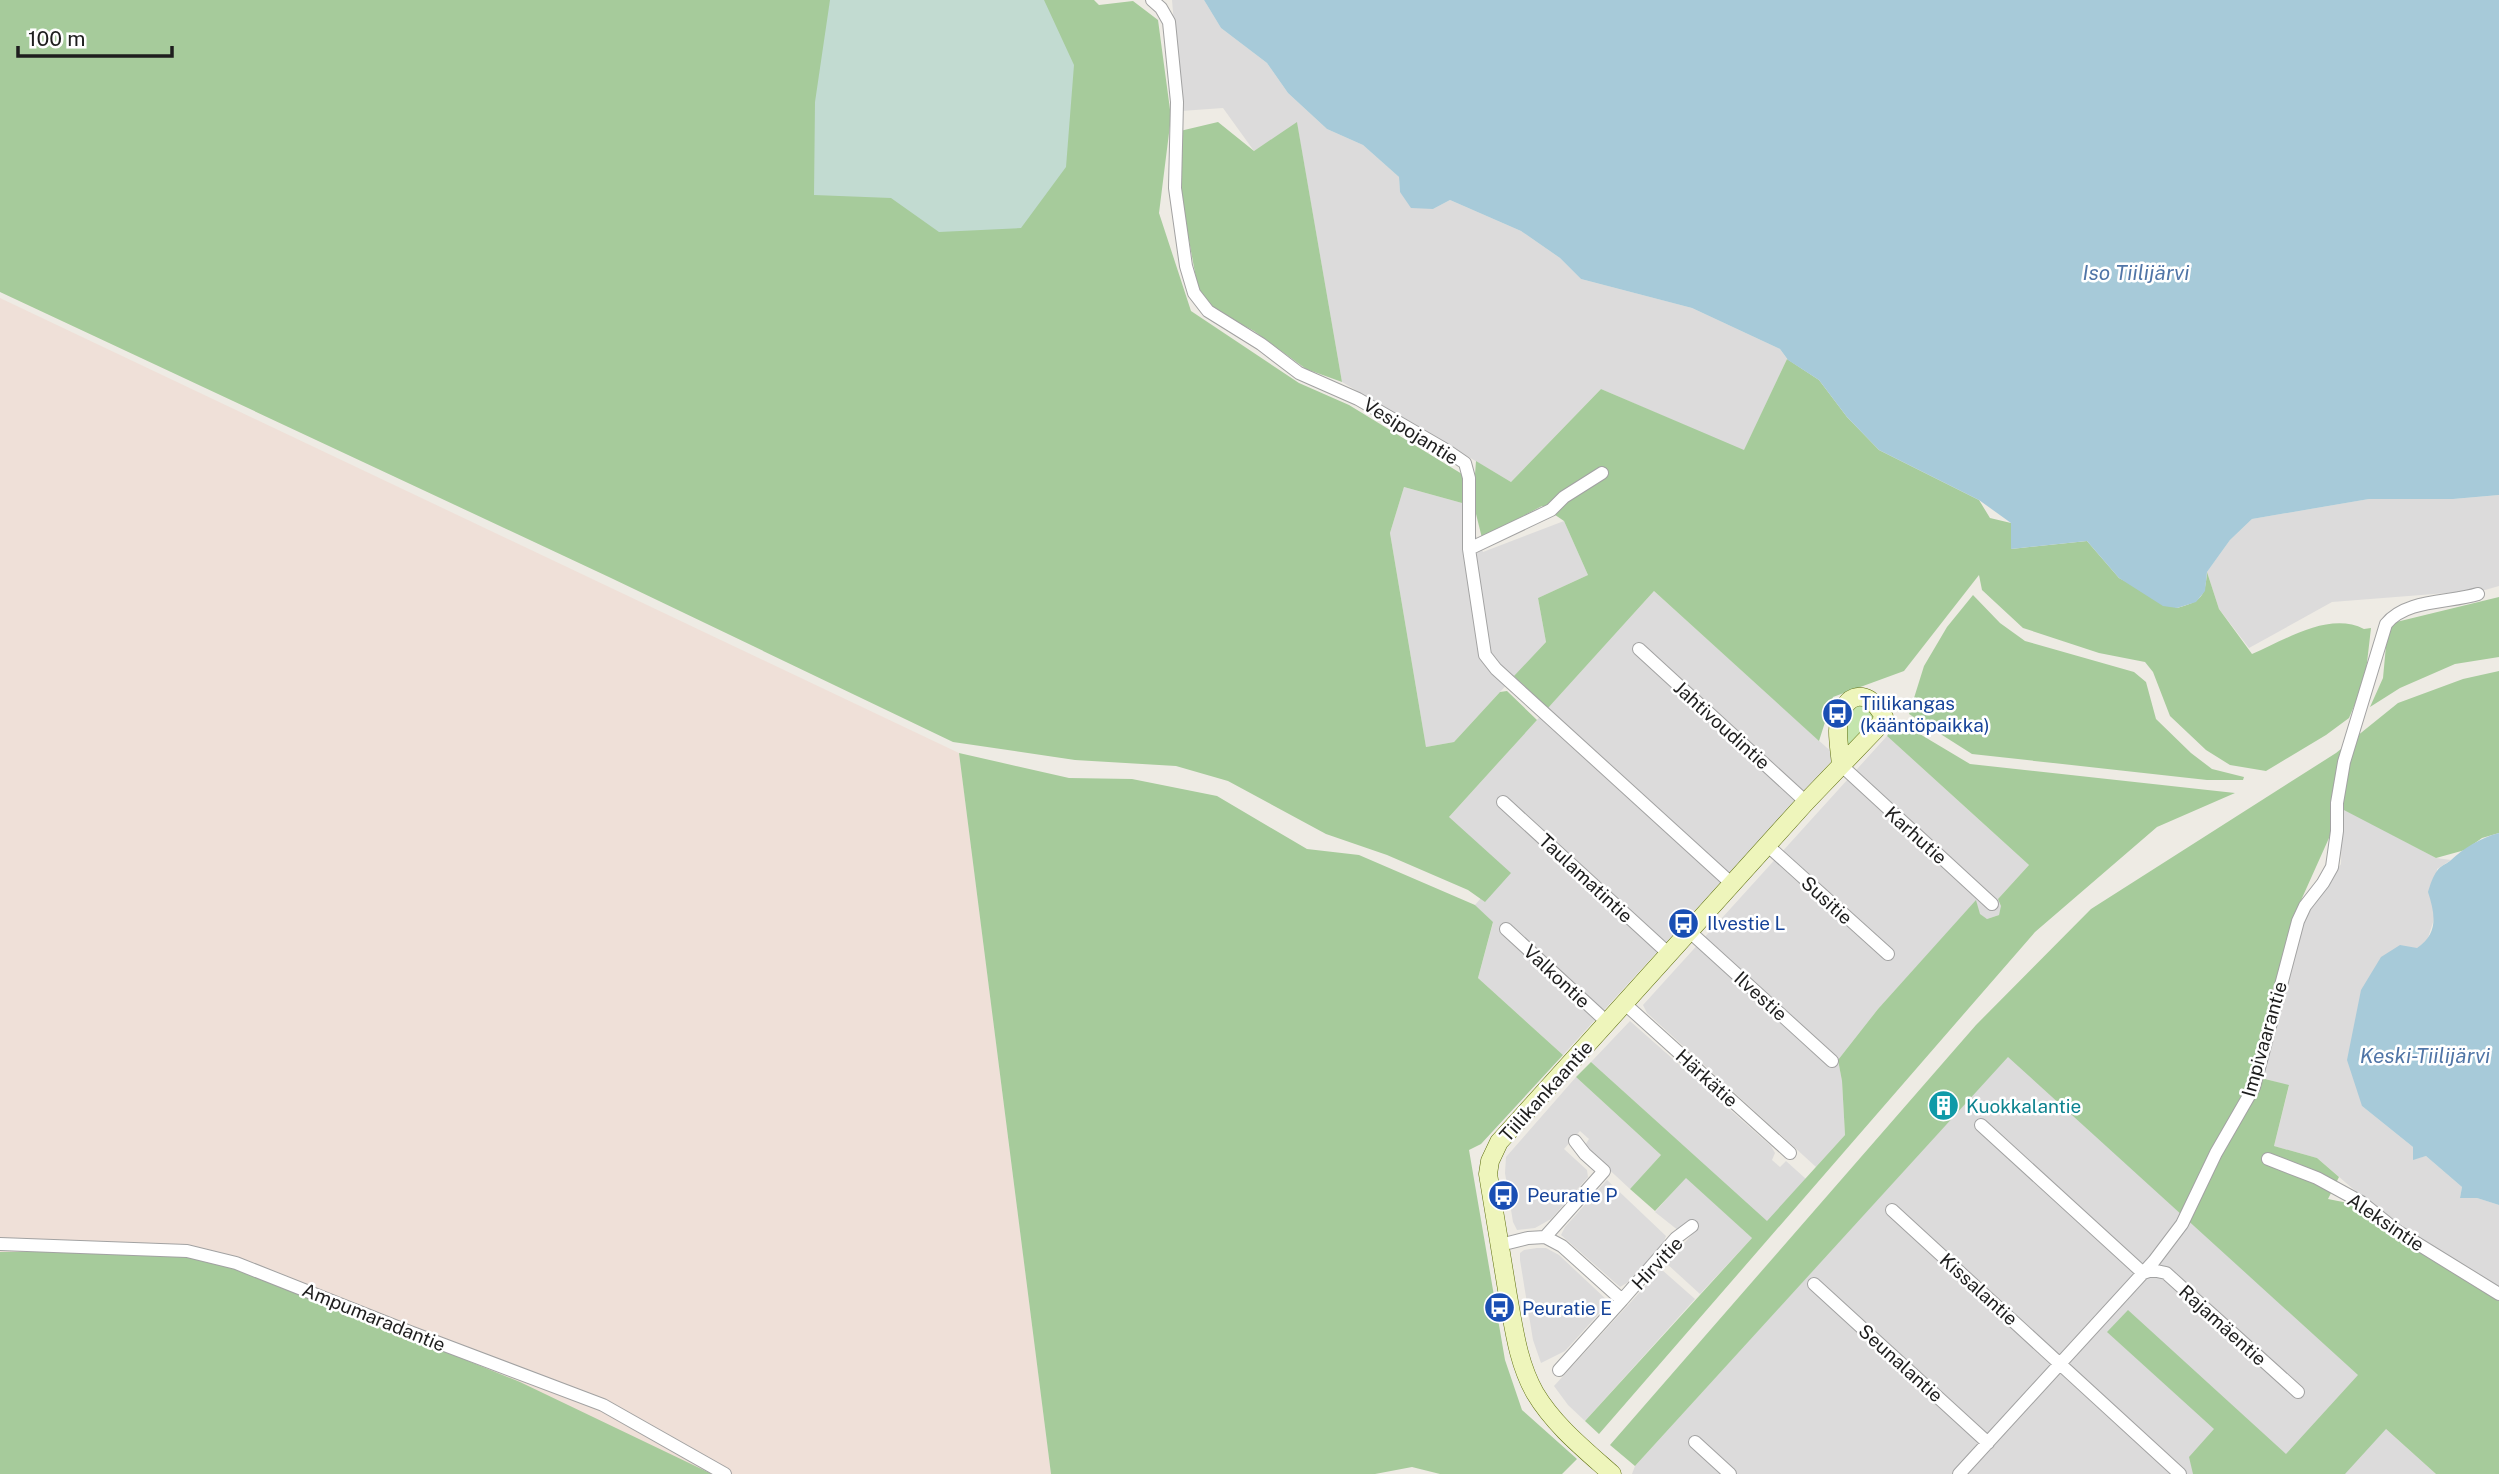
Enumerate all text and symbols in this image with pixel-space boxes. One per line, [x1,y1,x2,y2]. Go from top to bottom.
scale bar [18,14,172,58]
text: 100 m [28,26,85,51]
water label: Iso Tiilijärvi [2083,260,2189,285]
street label: Vesipojantie [1359,393,1463,469]
street label: Jahtivoudintie [1670,676,1774,774]
place label: Tiilikangas (kääntöpaikka) [1860,692,1990,736]
bus stop icon: Tiilikangas (kääntöpaikka) [1820,697,1854,731]
street label: Karhutie [1881,802,1951,868]
street label: Taulamatintie [1535,829,1637,927]
street label: Susitie [1797,871,1857,929]
bus stop icon: Ilvestie L [1667,906,1701,940]
place label: Ilvestie L [1707,912,1786,934]
street label: Valkontie [1519,940,1595,1012]
street label: Ilvestie [1730,967,1792,1025]
street label: Impivaarantie [2237,979,2291,1099]
street label: Tiilikankaantie [1495,1036,1597,1146]
water label: Keski-Tiilijärvi [2360,1043,2490,1068]
street label: Härkätie [1671,1044,1743,1112]
building icon: Kuokkalantie [1926,1089,1960,1123]
place label: Kuokkalantie [1966,1095,2081,1117]
bus stop icon: Peuratie P [1487,1178,1521,1212]
place label: Peuratie P [1527,1184,1617,1206]
street label: Aleksintie [2343,1188,2429,1256]
street label: Hirvitie [1627,1232,1687,1294]
street label: Kissalantie [1936,1248,2022,1330]
street label: Ampumaradantie [299,1278,449,1356]
street label: Rajamäentie [2175,1280,2271,1370]
bus stop icon: Peuratie E [1482,1291,1516,1325]
place label: Peuratie E [1522,1297,1612,1319]
street label: Seunalantie [1854,1319,1948,1407]

